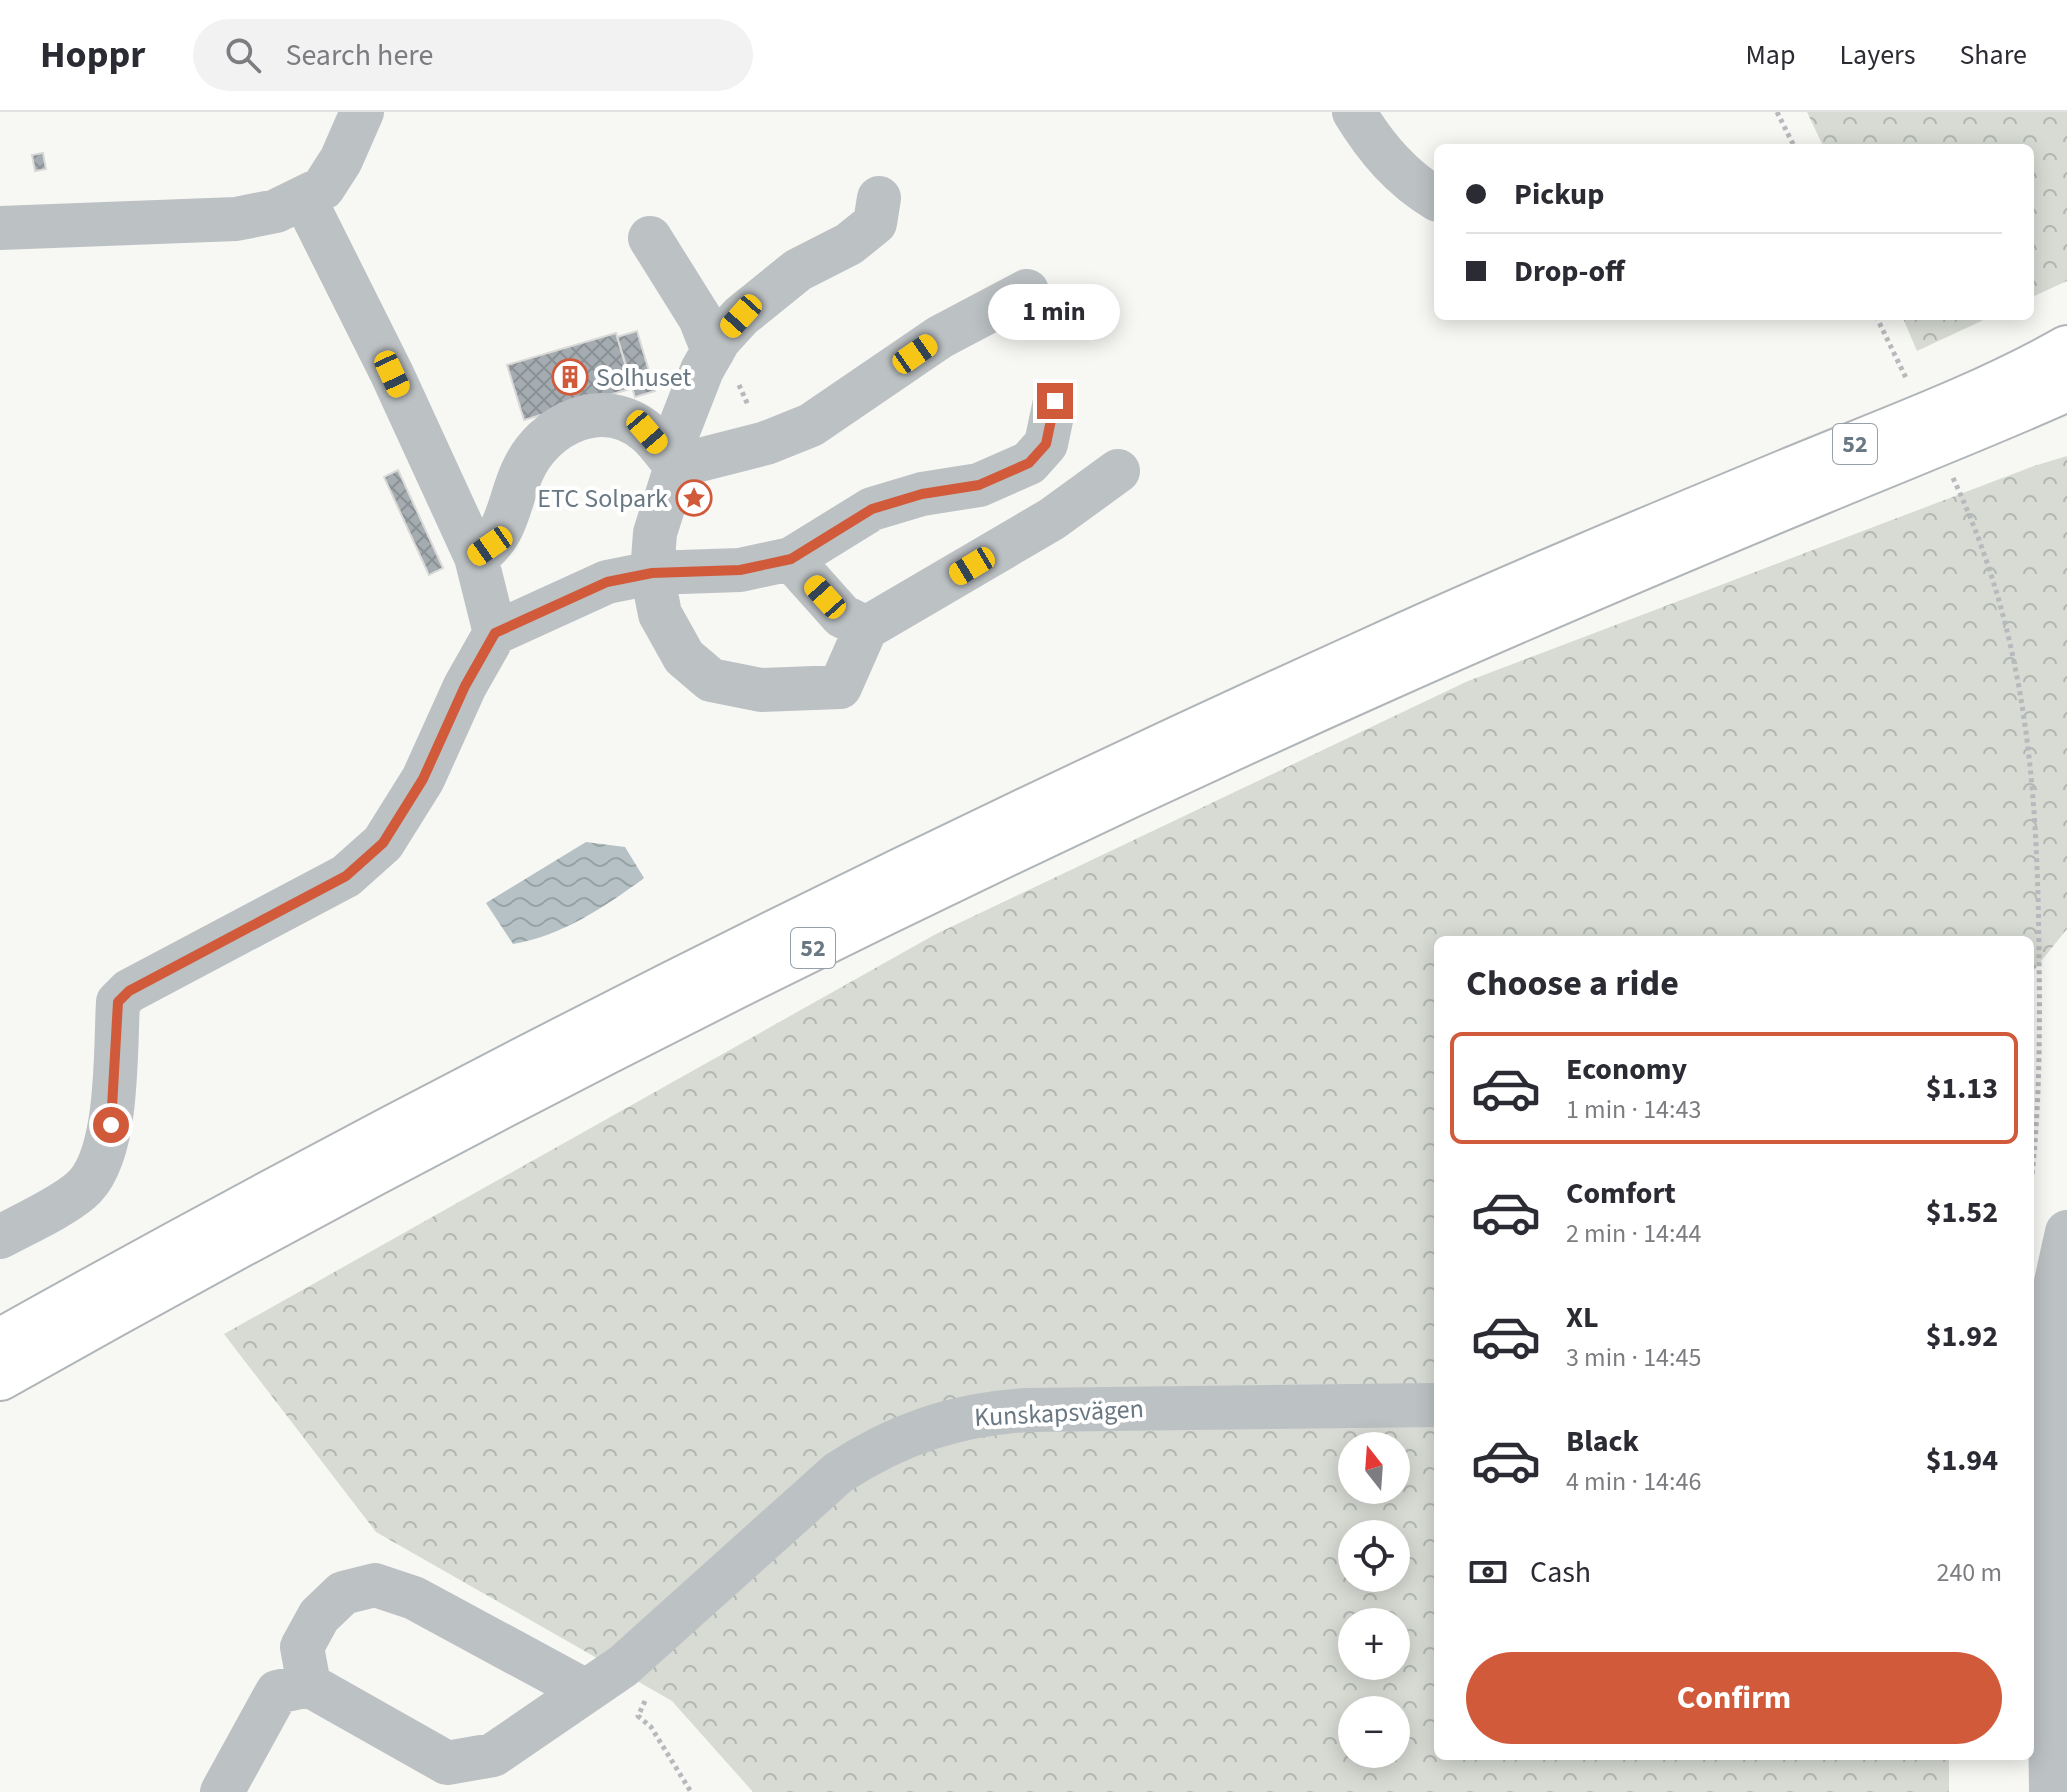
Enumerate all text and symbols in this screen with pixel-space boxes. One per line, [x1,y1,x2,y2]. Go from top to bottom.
search box [193,19,753,91]
text: Hoppr [40,28,145,82]
icon: search [221,33,265,77]
text: Search here [285,34,433,77]
text: Map [1745,35,1795,75]
text: Layers [1839,35,1915,75]
text: Share [1959,35,2027,75]
text: Pickup [1514,173,1604,216]
text: Drop-off [1514,250,1625,293]
callout: 1 min [989,285,1121,341]
car [716,290,766,342]
text: 1 min [1022,293,1086,330]
car [888,330,942,378]
car [371,347,413,401]
building icon: Solhuset [551,358,589,396]
place label: Solhuset [596,359,691,396]
route end [1037,383,1073,419]
car [622,406,672,458]
road number: 52 [1833,424,1877,464]
place icon: ETC Solpark [675,479,713,517]
place label: ETC Solpark [537,480,668,517]
car [463,522,517,570]
car [945,543,999,589]
car [800,571,850,623]
road number: 52 [791,928,835,968]
text: Choose a ride [1466,958,1679,1009]
text: Economy [1566,1048,1687,1091]
icon: car [1470,1052,1542,1124]
text: $1.13 [1926,1067,1998,1110]
text: 1 min · 14:43 [1566,1091,1701,1128]
route start [93,1107,129,1143]
text: Comfort [1566,1172,1676,1215]
icon: car [1470,1176,1542,1248]
text: $1.52 [1926,1191,1998,1234]
text: 2 min · 14:44 [1566,1215,1701,1252]
text: XL [1566,1296,1599,1339]
icon: car [1470,1300,1542,1372]
text: $1.92 [1926,1315,1998,1358]
text: 3 min · 14:45 [1566,1339,1701,1376]
street label: Kunskapsvägen [973,1390,1145,1436]
text: Black [1566,1420,1639,1463]
icon: car [1470,1424,1542,1496]
north arrow [1338,1432,1410,1504]
map controls [1338,1432,1410,1768]
text: $1.94 [1926,1439,1998,1482]
text: 4 min · 14:46 [1566,1463,1701,1500]
button: locate [1338,1520,1410,1592]
icon: cash [1466,1550,1510,1594]
text: Cash [1530,1551,1591,1594]
text: 240 m [1936,1554,2002,1591]
button: + [1338,1608,1410,1680]
button: Confirm [1466,1652,2002,1744]
button: − [1338,1696,1410,1768]

